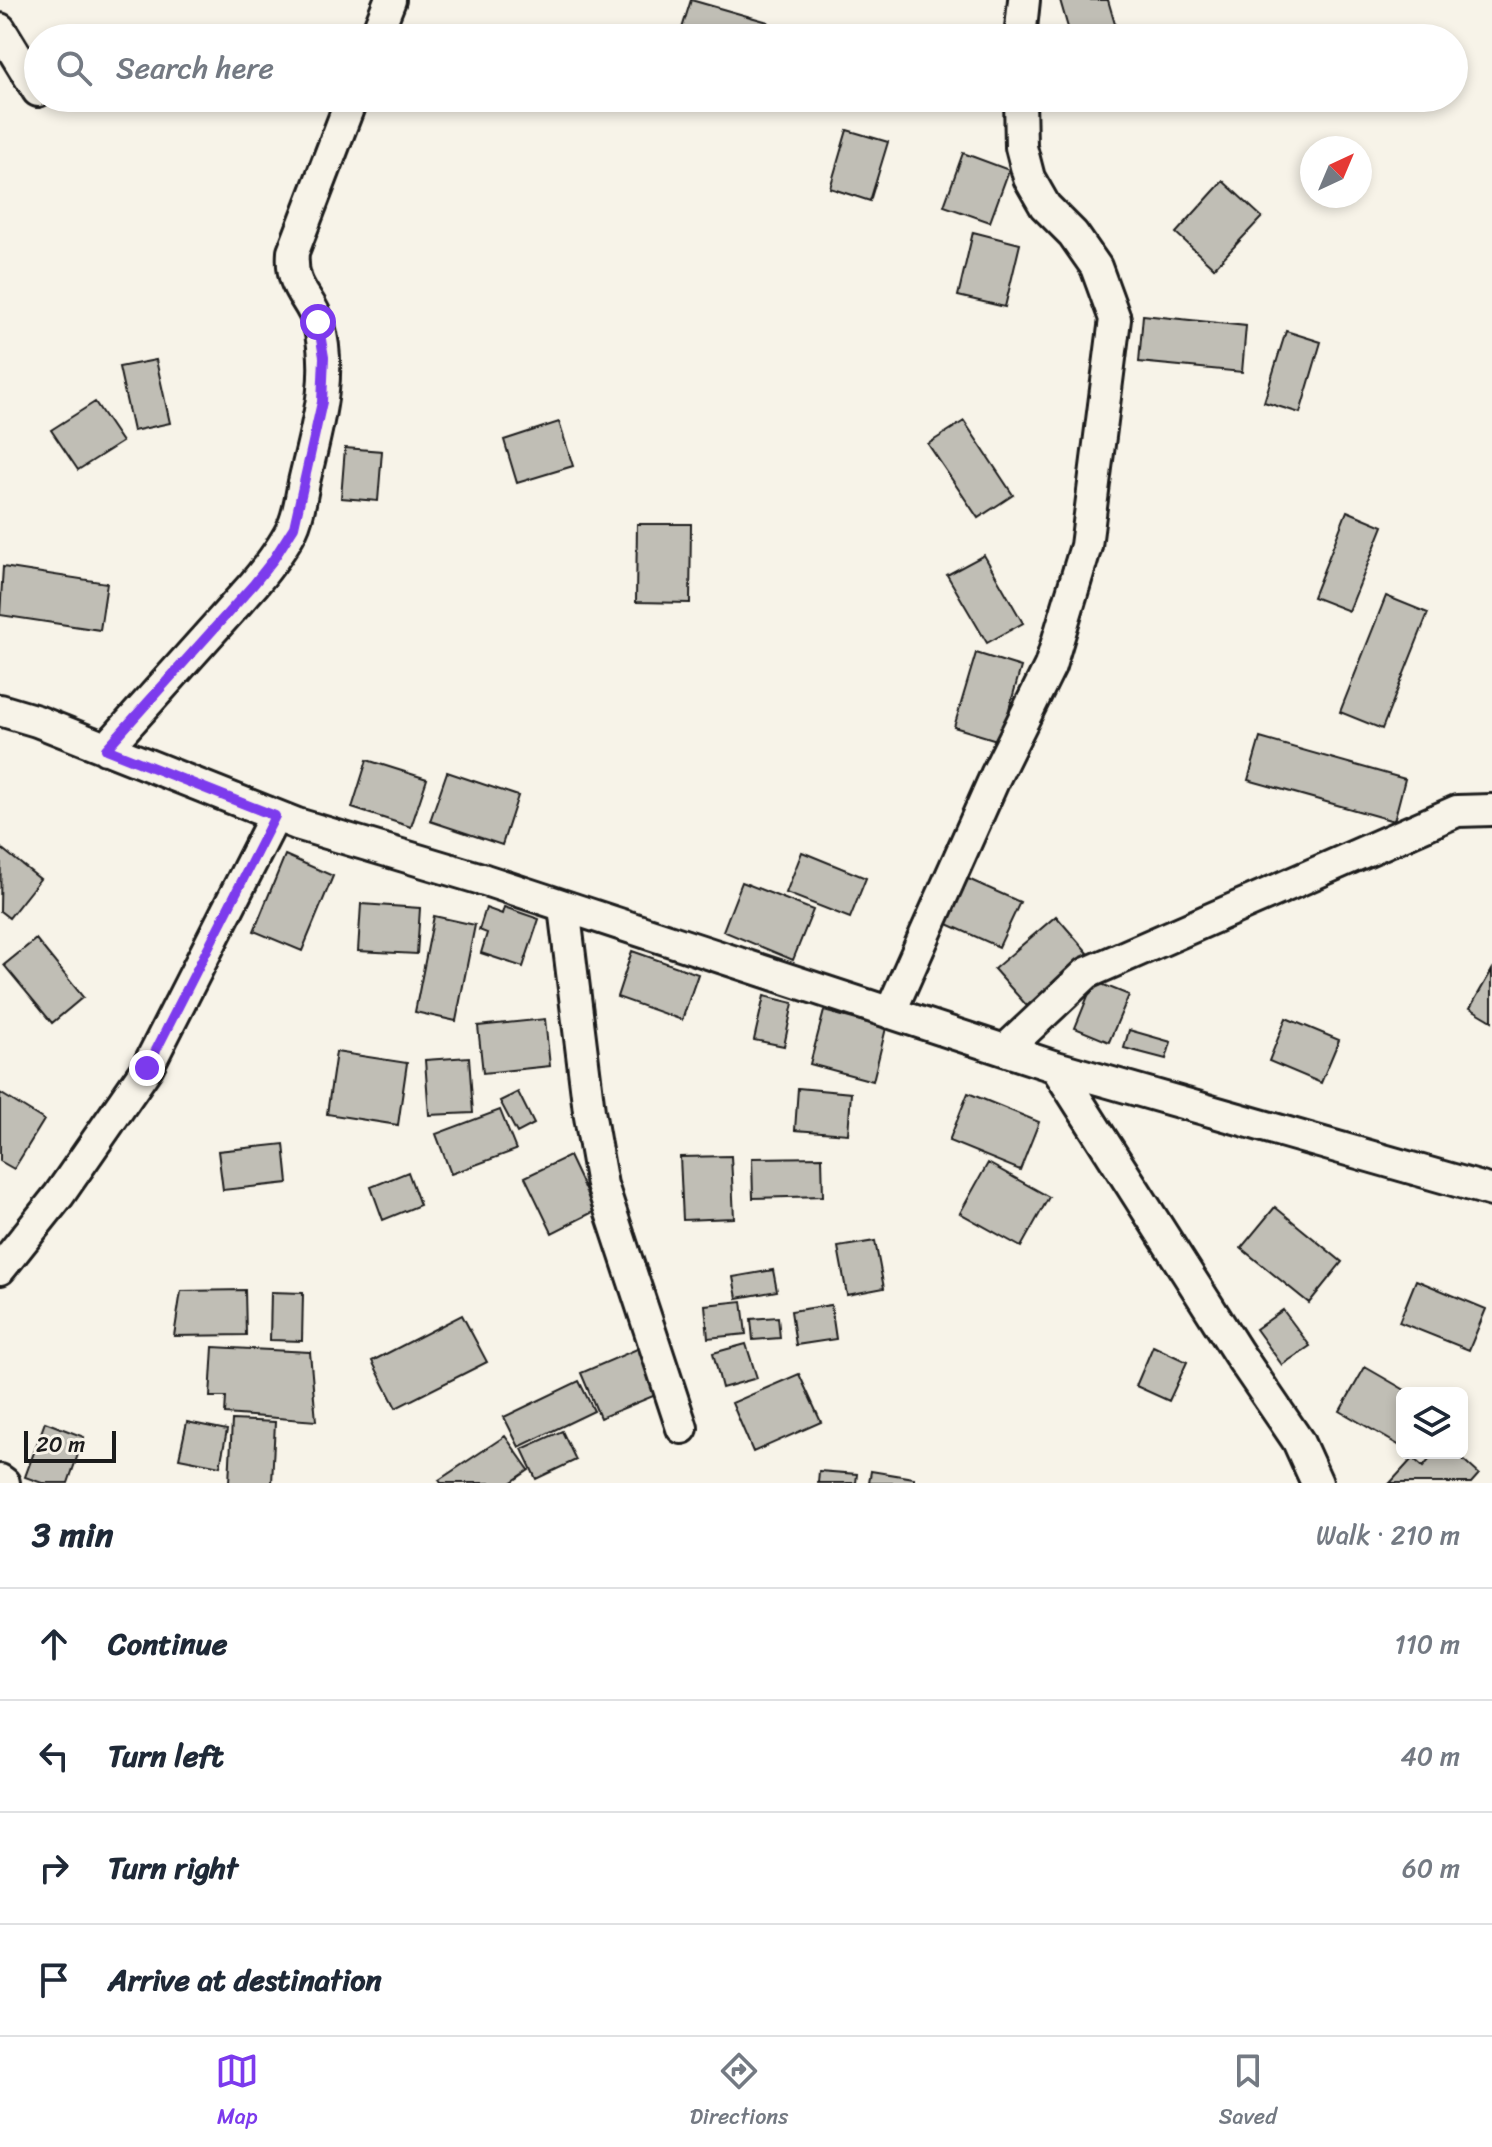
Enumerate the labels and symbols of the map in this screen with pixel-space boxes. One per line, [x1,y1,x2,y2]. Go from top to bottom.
north arrow [1300,136,1372,208]
route start [300,304,336,340]
route end [129,1050,165,1086]
scale bar [24,1427,116,1463]

